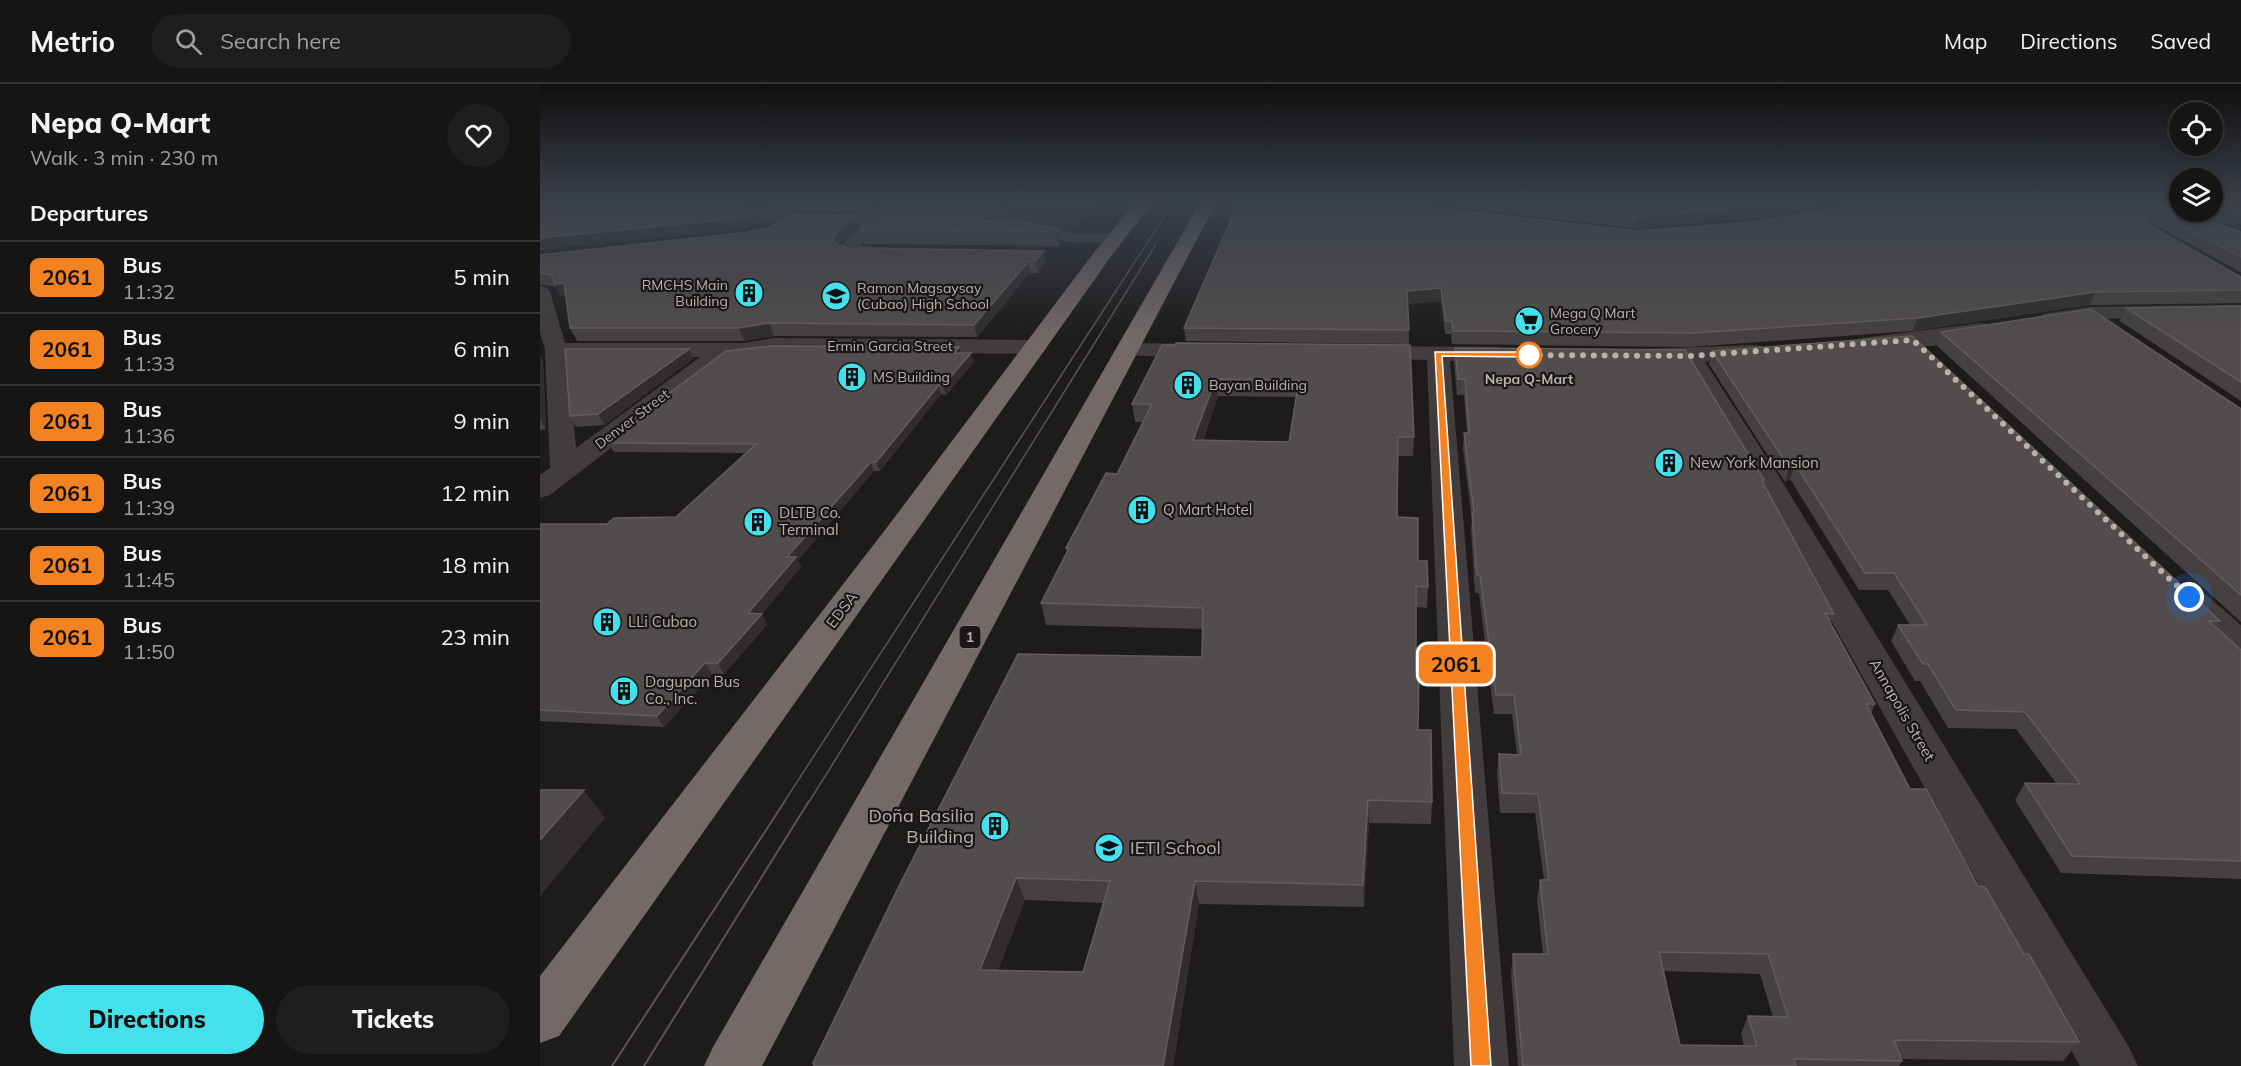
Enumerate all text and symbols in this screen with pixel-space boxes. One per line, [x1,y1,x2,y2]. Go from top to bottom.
search box [151,14,571,68]
text: Metrio [30,24,115,59]
icon: search [172,25,205,58]
text: Search here [220,27,341,55]
text: Map [1944,28,1987,54]
text: Directions [2020,28,2117,54]
text: Saved [2150,28,2211,54]
map controls [2169,102,2223,222]
button: locate [2169,102,2223,156]
button: heart [447,104,510,167]
text: Nepa Q-Mart [30,105,210,140]
text: Walk · 3 min · 230 m [30,145,218,170]
button: layers [2169,168,2223,222]
text: Departures [30,199,148,227]
text: Bus [122,251,162,279]
text: 5 min [454,263,510,291]
text: 2061 [42,264,92,290]
place label: RMCHS Main Building [642,276,728,310]
building icon: RMCHS Main Building [733,277,765,309]
text: 11:32 [122,279,175,304]
place label: Ramon Magsaysay (Cubao) High School [857,279,989,313]
school or university icon: Ramon Magsaysay (Cubao) High School [820,280,852,312]
place label: Mega Q Mart Grocery [1550,304,1635,338]
supermarket icon: Mega Q Mart Grocery [1513,305,1545,337]
text: Bus [122,323,162,351]
text: 6 min [454,335,510,363]
text: 2061 [42,336,92,362]
street label: Ermin Garcia Street [827,337,953,355]
marker: Nepa Q-Mart [1516,342,1542,368]
text: 11:33 [122,351,175,376]
building icon: MS Building [836,361,868,393]
place label: MS Building [873,368,950,386]
building icon: Bayan Building [1172,369,1204,401]
place label: Nepa Q-Mart [1485,370,1574,388]
place label: Bayan Building [1209,376,1307,394]
street label: Denver Street [591,385,673,453]
text: Bus [122,395,162,423]
text: 9 min [454,407,510,435]
text: 2061 [42,408,92,434]
text: 11:36 [122,423,175,448]
building icon: New York Mansion [1653,447,1685,479]
place label: New York Mansion [1690,453,1819,472]
text: Bus [122,467,162,495]
text: 12 min [440,479,510,507]
text: 2061 [42,480,92,506]
building icon: Q Mart Hotel [1126,494,1158,526]
text: 11:39 [122,495,175,520]
place label: Q Mart Hotel [1163,500,1252,519]
place label: DLTB Co. Terminal [779,503,841,539]
building icon: DLTB Co. Terminal [742,506,774,538]
text: Bus [122,539,162,567]
text: 18 min [440,551,510,579]
text: 2061 [42,552,92,578]
text: 11:45 [122,567,175,592]
your location [2174,582,2204,612]
street label: EDSA [822,588,861,632]
building icon: LLi Cubao [591,606,623,638]
text: Bus [122,611,162,639]
place label: LLi Cubao [628,612,697,631]
text: 23 min [440,623,510,651]
text: 2061 [42,624,92,650]
road number: 1 [960,626,980,648]
text: 11:50 [122,639,175,664]
line badge: 2061 [1414,644,1498,684]
text: 2061 [1431,651,1481,677]
street label: Annapolis Street [1865,655,1939,764]
place label: Dagupan Bus Co., Inc. [645,672,740,708]
building icon: Dagupan Bus Co., Inc. [608,675,640,707]
place label: Doña Basilia Building [869,804,974,848]
building icon: Doña Basilia Building [979,810,1011,842]
school or university icon: IETI School [1093,832,1125,864]
place label: IETI School [1130,836,1221,859]
button: Directions [30,985,264,1054]
button: Tickets [276,985,510,1054]

